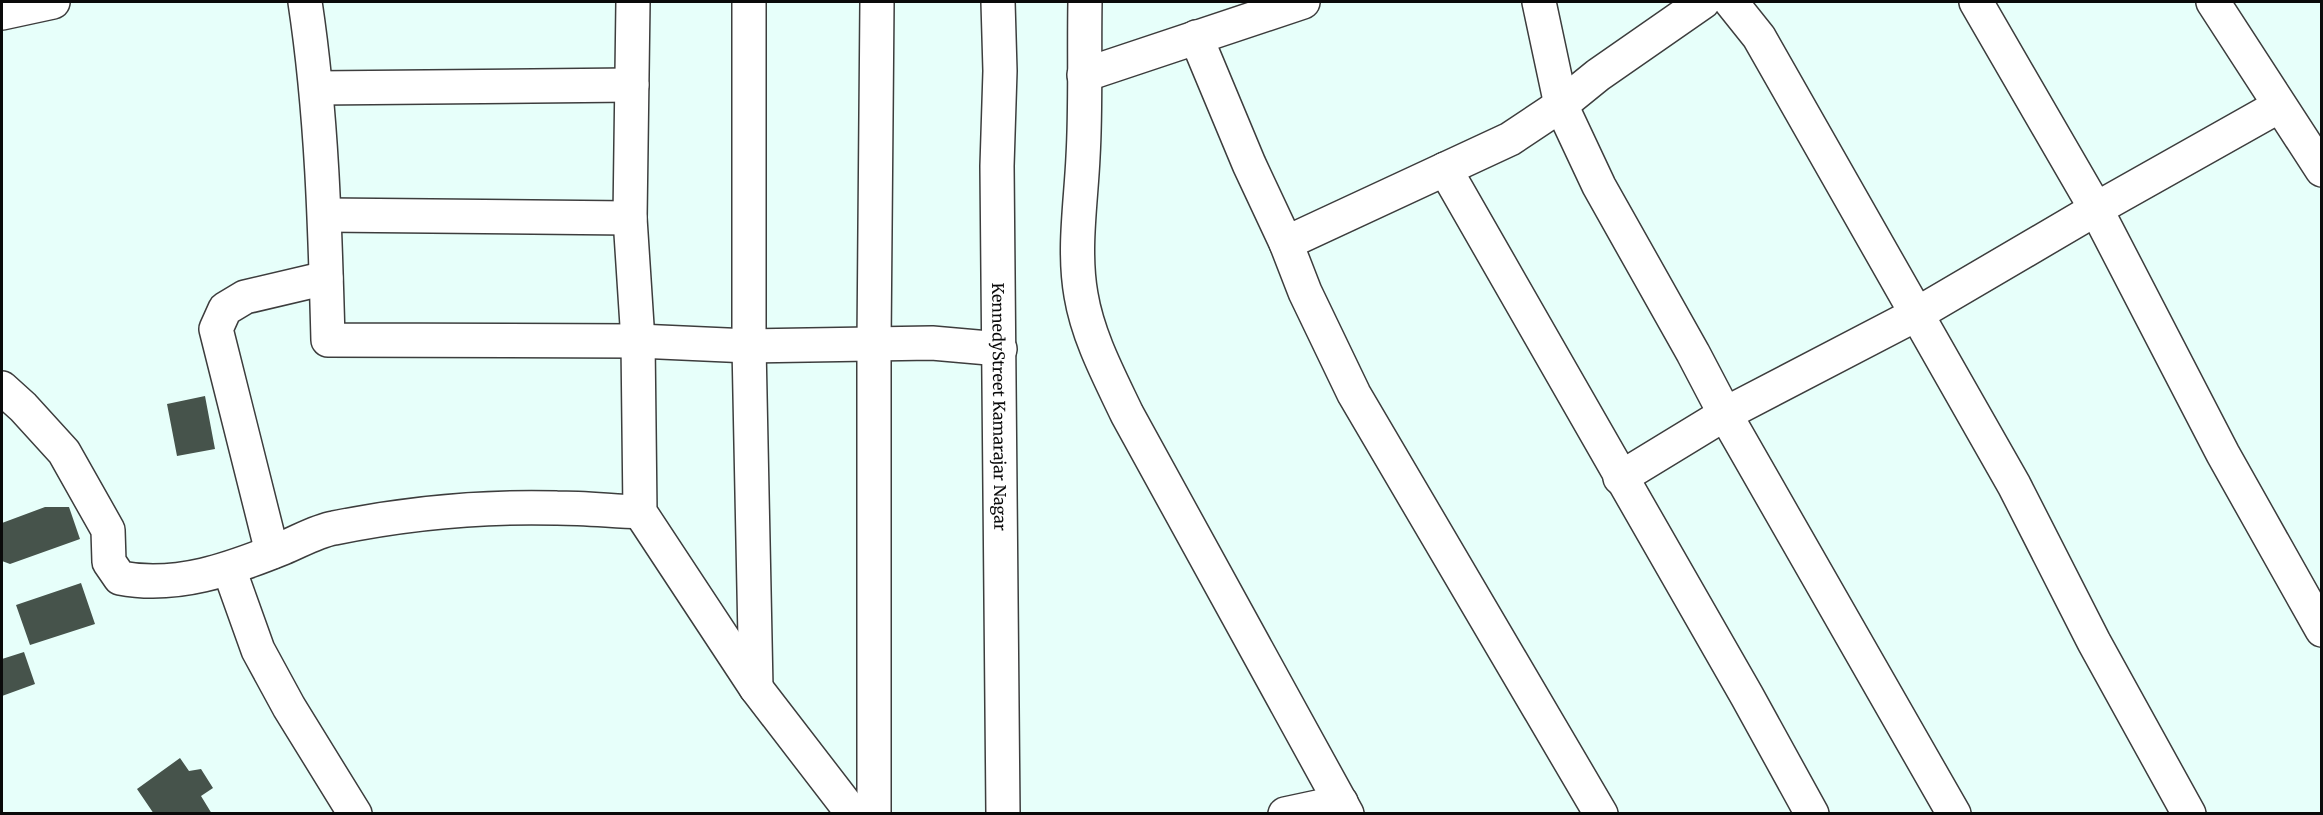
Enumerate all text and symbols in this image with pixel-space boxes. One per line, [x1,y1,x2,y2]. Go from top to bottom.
street label: KennedyStreet Kamarajar Nagar [988,283,1010,531]

